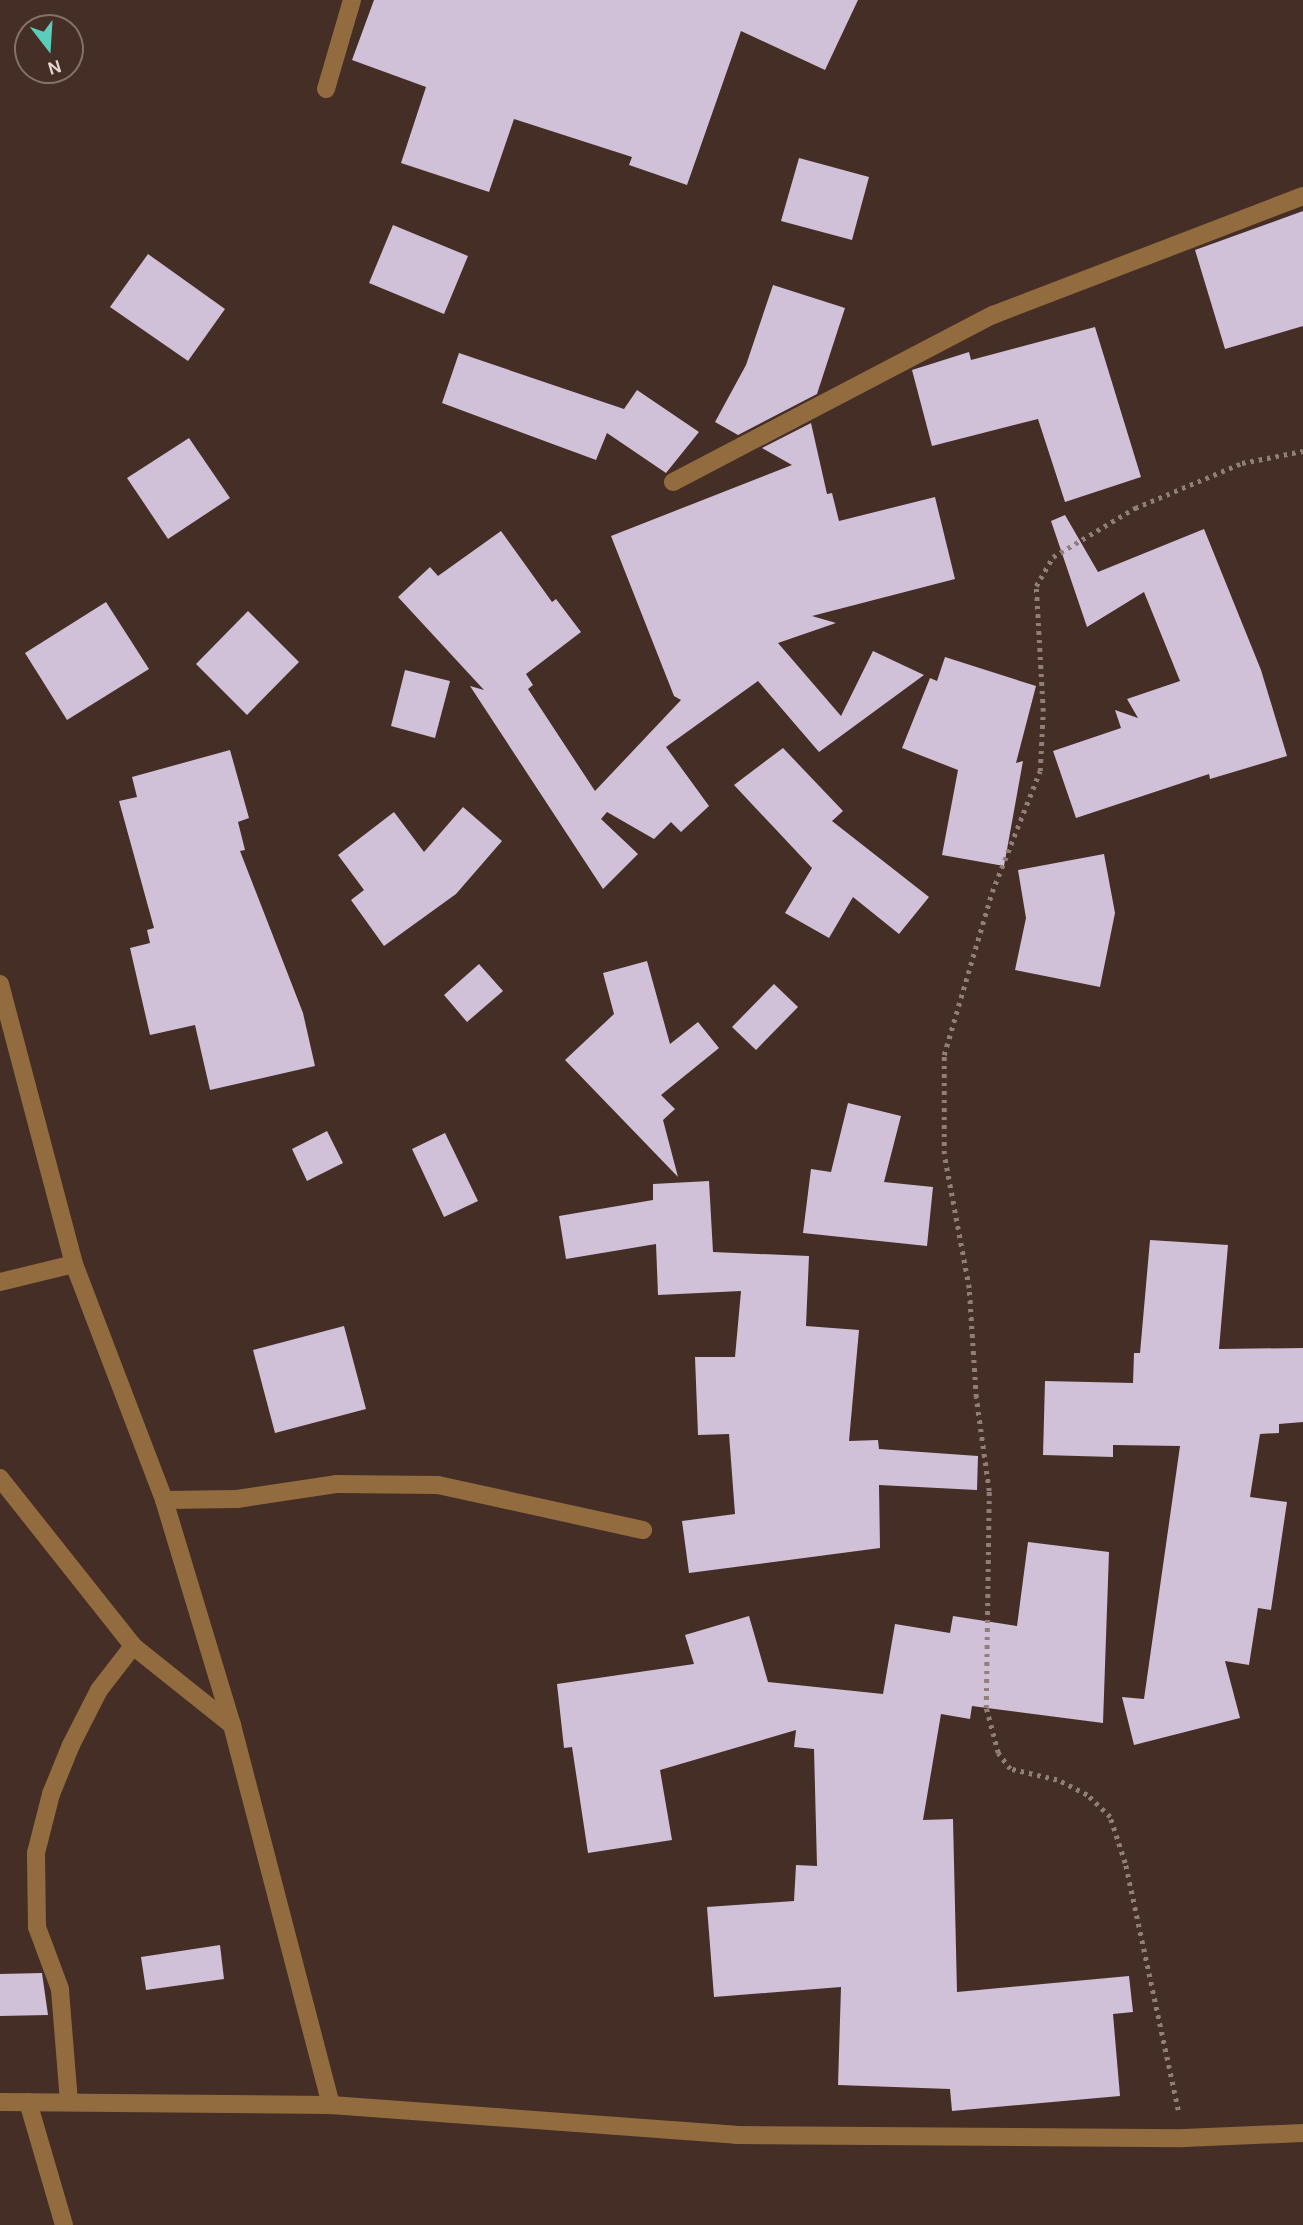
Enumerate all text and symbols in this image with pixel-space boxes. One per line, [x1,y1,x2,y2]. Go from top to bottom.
north arrow [14,14,84,84]
text: N [45,55,64,80]

